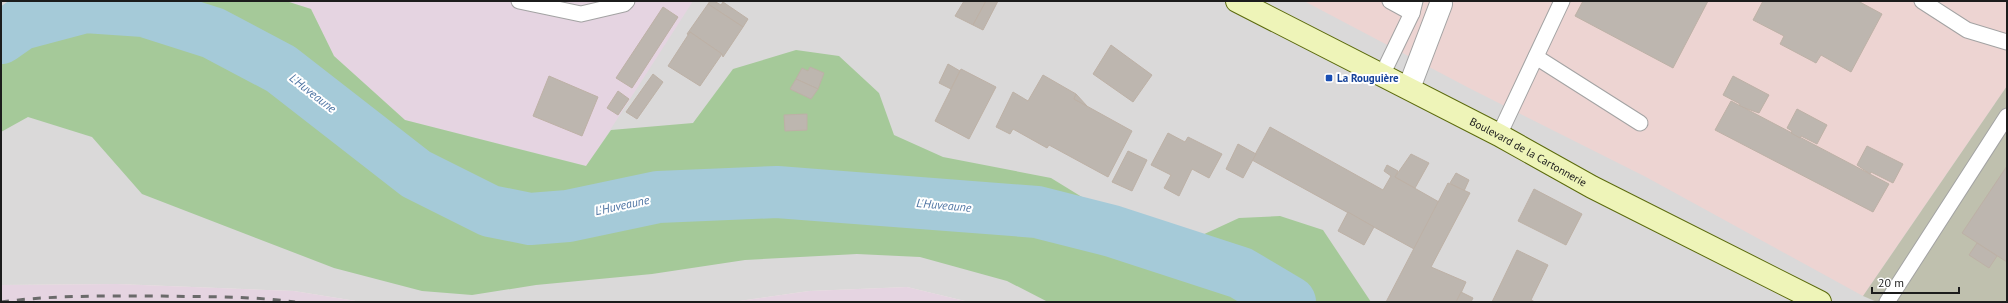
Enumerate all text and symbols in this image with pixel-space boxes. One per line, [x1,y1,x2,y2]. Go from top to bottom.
water label: L'Huveaune [287,70,340,116]
place label: La Rouguière [1337,71,1399,85]
marker: La Rouguière [1324,73,1334,83]
street label: Boulevard de la Cartonnerie [1467,114,1590,190]
water label: L'Huveaune [593,192,651,218]
water label: L'Huveaune [916,195,973,215]
scale bar [1872,269,1959,295]
text: 20 m [1878,275,1904,290]

